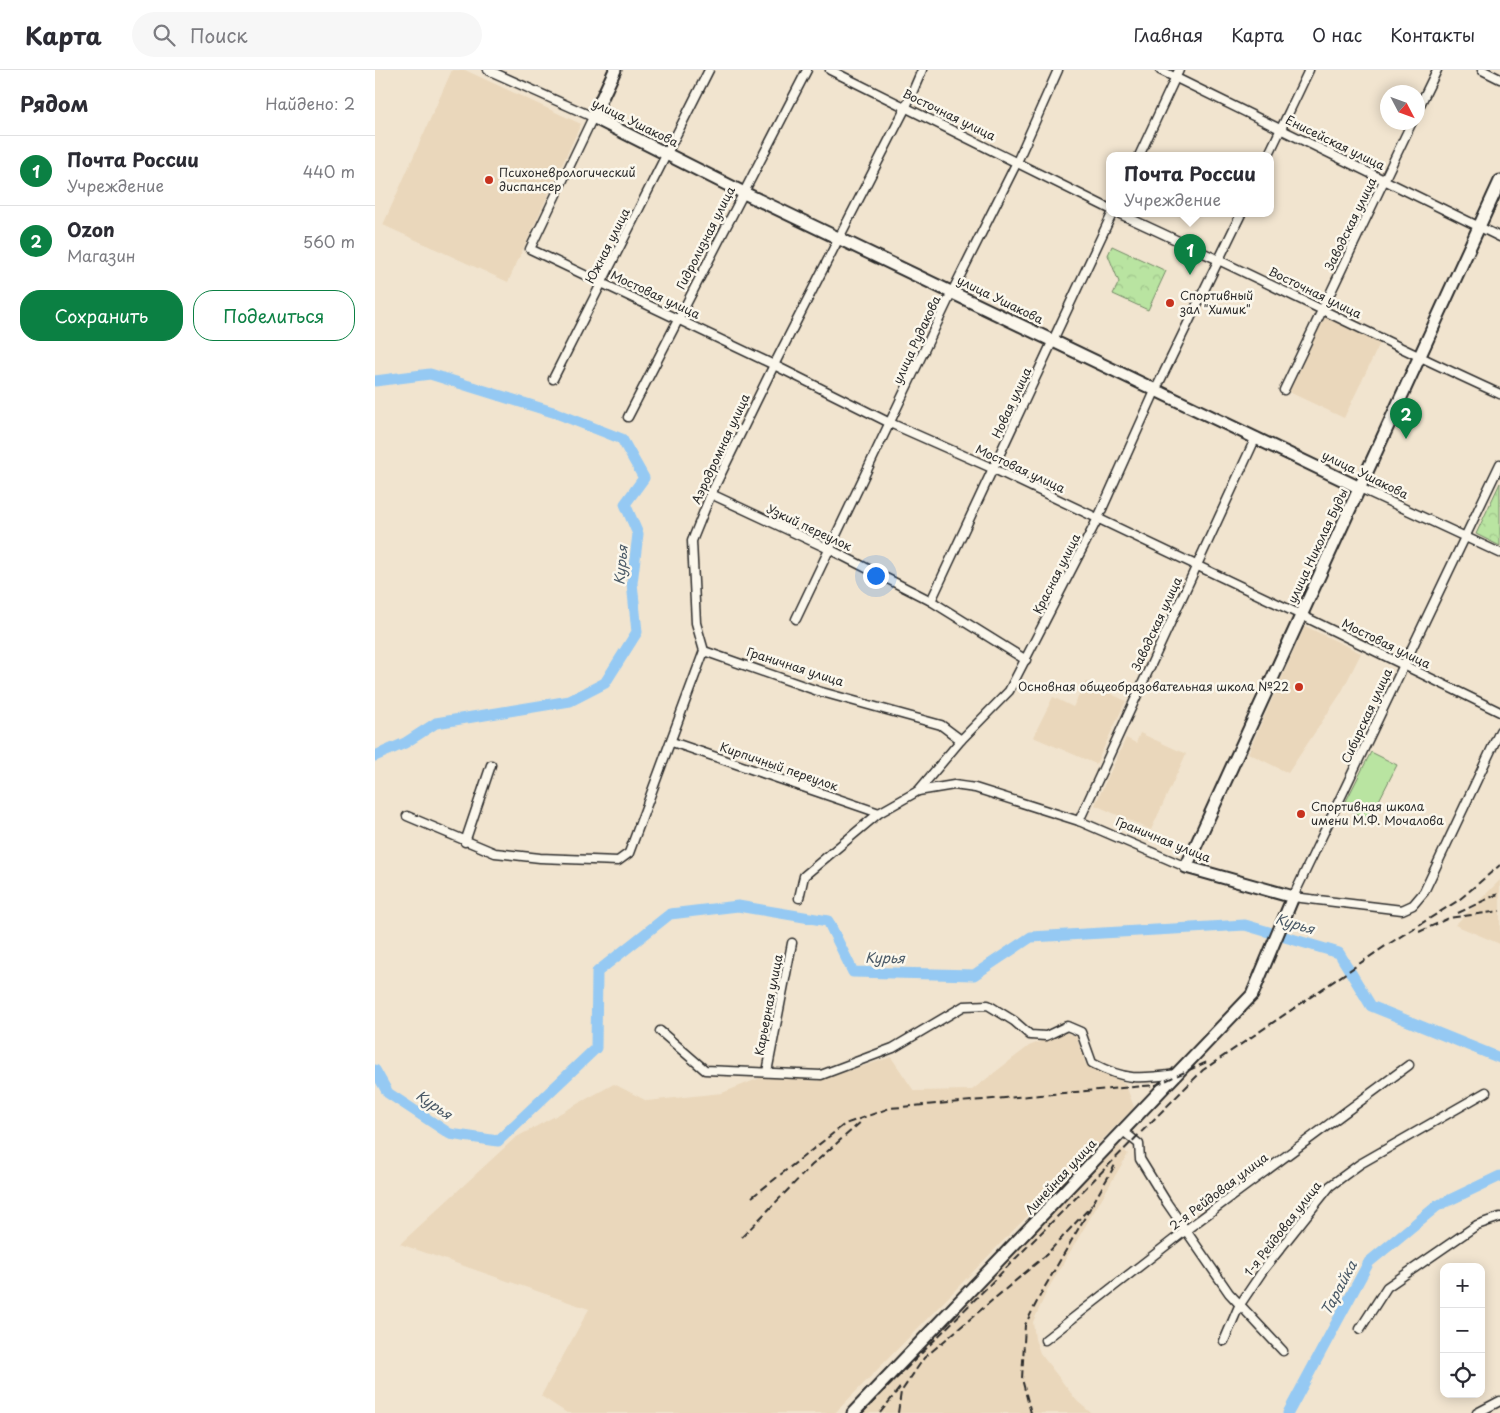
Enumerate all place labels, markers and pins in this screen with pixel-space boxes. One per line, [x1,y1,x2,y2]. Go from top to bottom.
place label: Психоневрологический диспансер [499,163,636,195]
marker: Психоневрологический диспансер [483,174,495,186]
pin: 1 [1174,234,1206,275]
place label: Спортивный зал "Химик" [1179,286,1253,318]
marker: Спортивный зал "Химик" [1164,297,1176,309]
pin: 2 [1390,398,1422,439]
place label: Основная общеобразовательная школа №22 [1018,677,1289,695]
marker: Основная общеобразовательная школа №22 [1293,681,1305,693]
place label: Спортивная школа имени М.Ф. Мочалова [1311,797,1444,829]
marker: Спортивная школа имени М.Ф. Мочалова [1295,808,1307,820]

